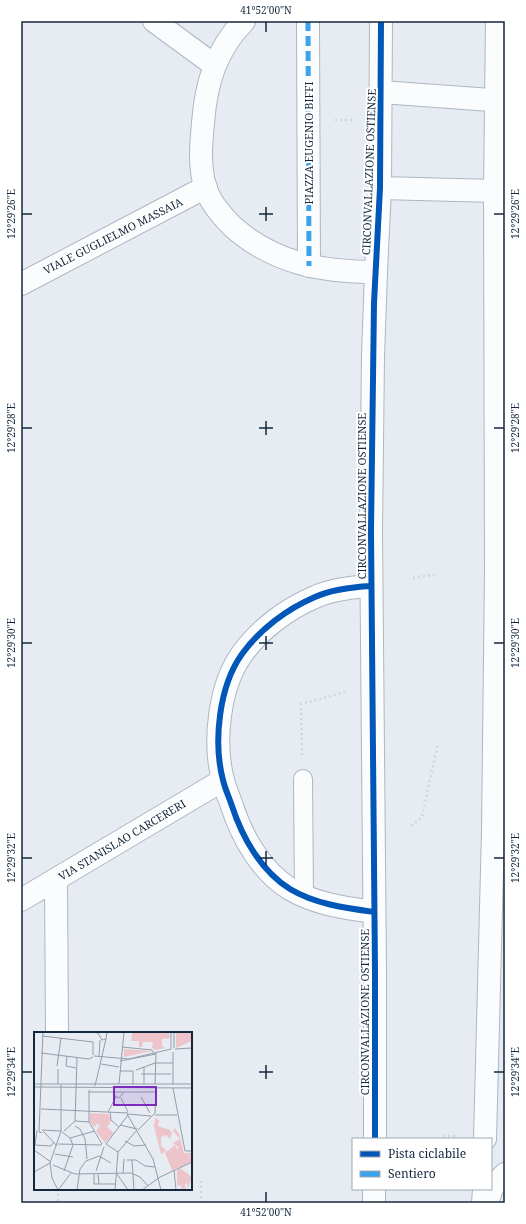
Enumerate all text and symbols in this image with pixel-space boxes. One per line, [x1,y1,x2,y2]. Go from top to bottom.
text: 41°52'00"N [240,3,292,17]
street label: PIAZZA EUGENIO BIFFI [301,81,316,205]
street label: CIRCONVALLAZIONE OSTIENSE [358,88,379,255]
text: 12°29'26"E [4,189,18,239]
text: 12°29'26"E [508,189,522,239]
street label: VIALE GUGLIELMO MASSAIA [40,194,185,277]
text: 12°29'28"E [4,403,18,453]
text: 12°29'28"E [508,403,522,453]
street label: CIRCONVALLAZIONE OSTIENSE [354,413,369,579]
text: 12°29'30"E [4,618,18,668]
text: 12°29'30"E [508,618,522,668]
street label: VIA STANISLAO CARCERERI [55,796,188,884]
text: 12°29'32"E [4,833,18,883]
text: 12°29'32"E [508,833,522,883]
street label: CIRCONVALLAZIONE OSTIENSE [357,929,372,1095]
inset map [34,1032,192,1190]
text: 12°29'34"E [4,1047,18,1097]
text: 12°29'34"E [508,1047,522,1097]
legend [352,1138,492,1190]
text: Pista ciclabile [388,1145,466,1162]
text: Sentiero [388,1165,436,1182]
text: 41°52'00"N [240,1205,292,1219]

